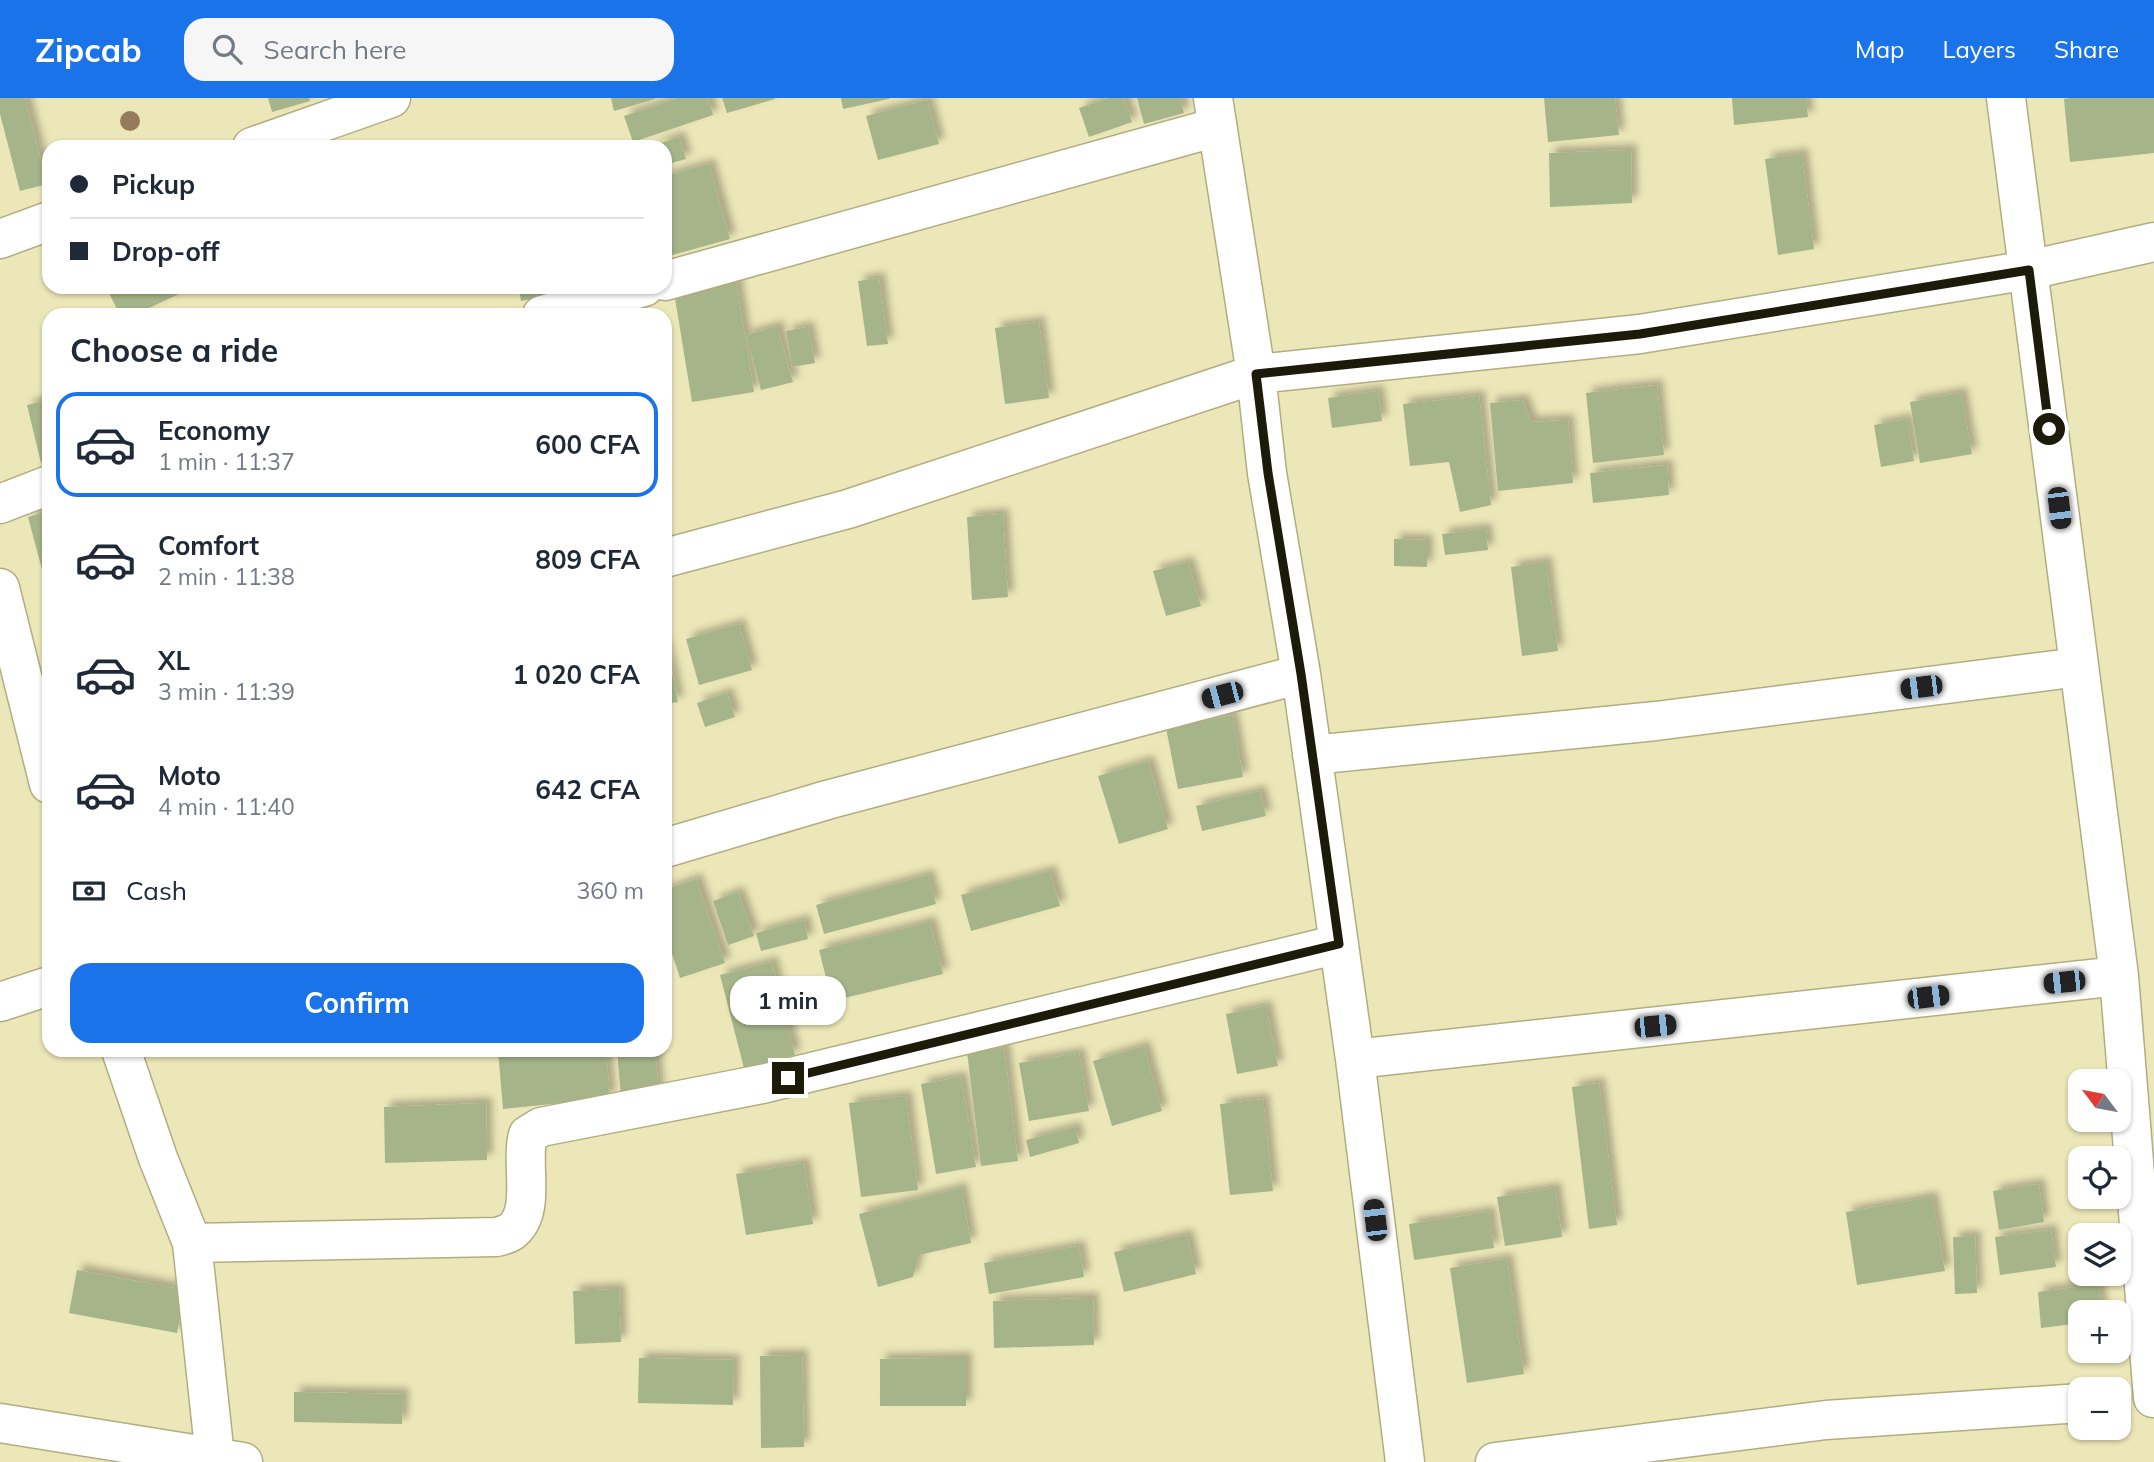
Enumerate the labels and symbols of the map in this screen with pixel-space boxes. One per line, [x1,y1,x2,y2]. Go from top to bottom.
route start [2033,413,2065,445]
car [2047,486,2072,530]
car [1899,674,1944,700]
car [1199,679,1246,711]
car [2043,969,2086,995]
callout: 1 min [730,976,846,1026]
car [1906,984,1951,1010]
car [1634,1013,1677,1039]
route end [772,1062,804,1094]
north arrow [2068,1069,2132,1132]
car [1363,1198,1388,1242]

